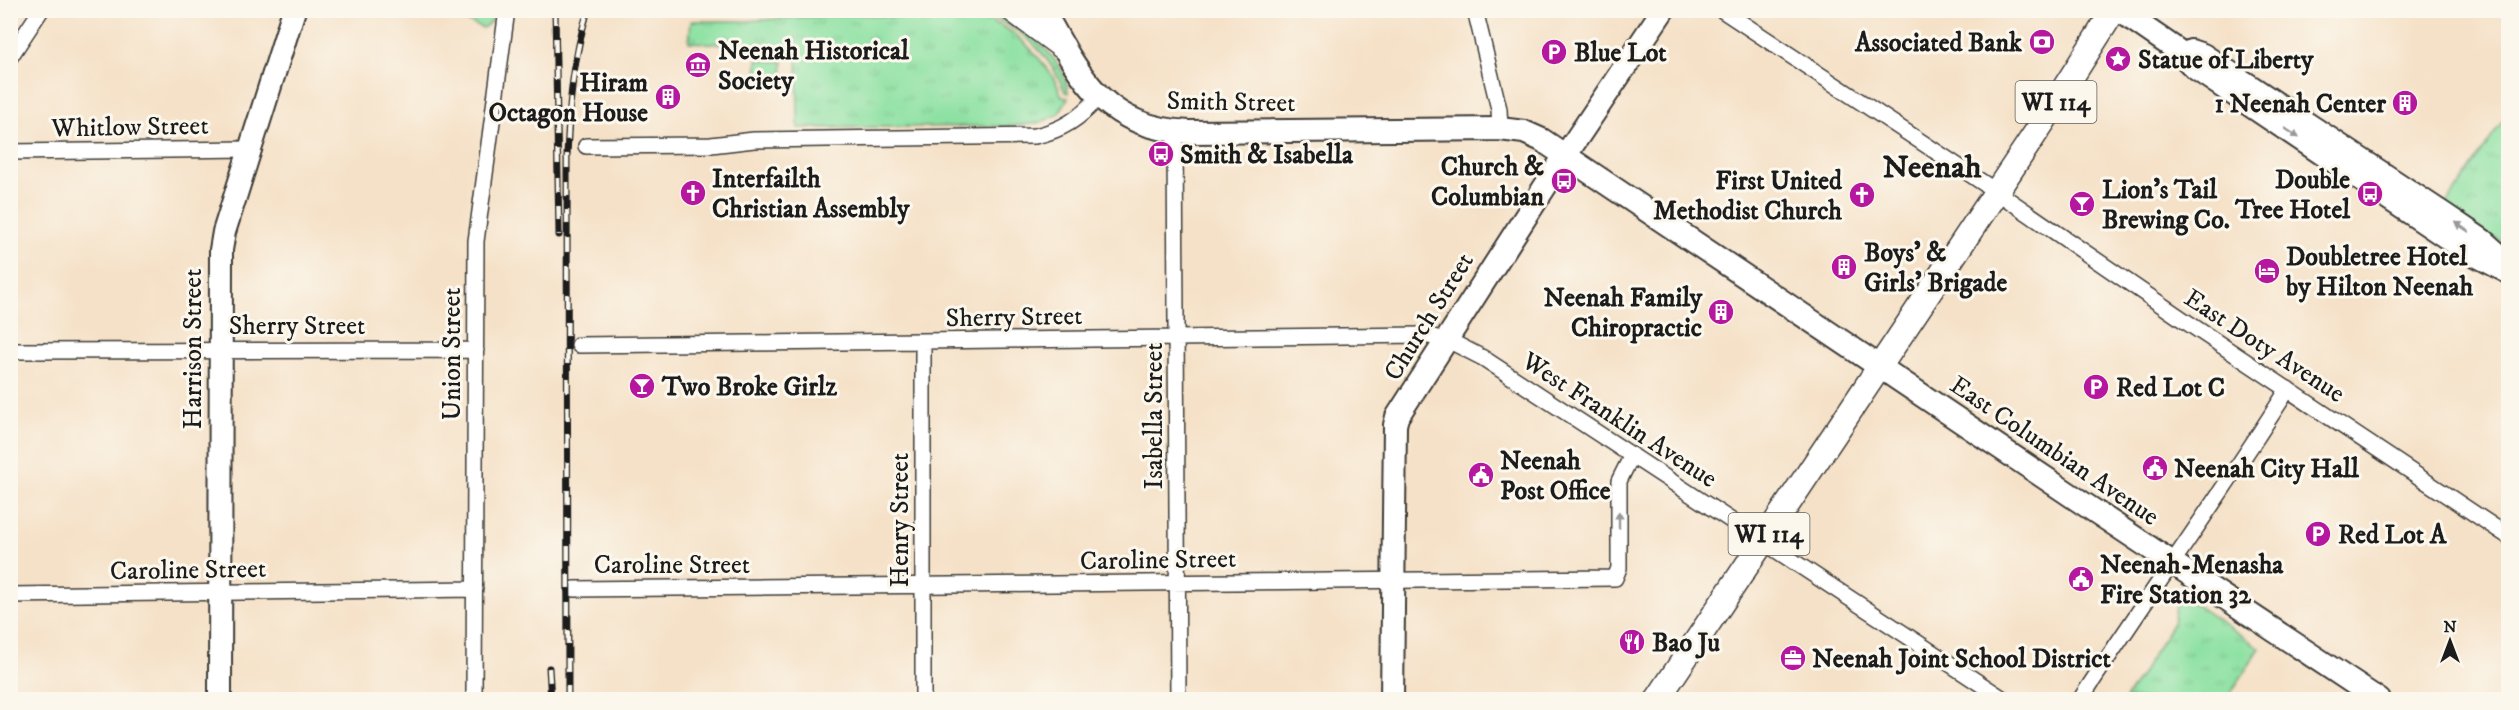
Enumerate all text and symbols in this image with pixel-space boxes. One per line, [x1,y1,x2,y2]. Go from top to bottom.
place label: Associated Bank [1854,27,2023,60]
bank icon: Associated Bank [2027,27,2057,57]
place label: Neenah Historical Society [718,35,910,98]
parking icon: Blue Lot [1539,37,1569,67]
place label: Blue Lot [1574,37,1667,70]
place icon: Statue of Liberty [2103,44,2133,74]
place label: Statue of Liberty [2138,44,2314,77]
museum icon: Neenah Historical Society [683,50,713,80]
place label: Hiram Octagon House [488,67,648,130]
road number: WI 114 [2016,81,2096,123]
building icon: Hiram Octagon House [653,82,683,112]
street label: Smith Street [1166,85,1296,120]
place label: 1 Neenah Center [2214,88,2386,121]
building icon: 1 Neenah Center [2390,88,2420,118]
street label: Whitlow Street [50,110,209,145]
one-way arrow [2284,127,2300,139]
bus stop icon: Smith & Isabella [1146,139,1176,169]
place label: Smith & Isabella [1180,139,1354,172]
district label: Neenah [1882,148,1982,188]
place label: Church & Columbian [1431,151,1544,214]
place label: Interfailth Christian Assembly [712,163,910,226]
place label: Double Tree Hotel [2234,164,2351,227]
place label: First United Methodist Church [1653,165,1843,228]
bus stop icon: Church & Columbian [1549,166,1579,196]
place label: Lion's Tail Brewing Co. [2102,174,2230,237]
church icon: Interfailth Christian Assembly [678,178,708,208]
bus stop icon: Double Tree Hotel [2355,179,2385,209]
church icon: First United Methodist Church [1847,180,1877,210]
bar icon: Lion's Tail Brewing Co. [2067,189,2097,219]
one-way arrow [2455,221,2471,233]
place label: Boys' & Girls' Brigade [1864,237,2008,300]
place label: Doubletree Hotel by Hilton Neenah [2285,241,2473,304]
street label: Church Street [1377,247,1482,387]
building icon: Boys' & Girls' Brigade [1829,252,1859,282]
hotel icon: Doubletree Hotel by Hilton Neenah [2252,256,2282,286]
street label: Harrison Street [177,269,210,429]
place label: Neenah Family Chiropractic [1544,282,1703,345]
street label: East Doty Avenue [2178,282,2351,411]
street label: Union Street [436,287,469,421]
building icon: Neenah Family Chiropractic [1706,297,1736,327]
street label: Sherry Street [945,300,1083,335]
street label: Sherry Street [229,310,365,343]
street label: Isabella Street [1138,342,1171,490]
street label: West Franklin Avenue [1514,344,1723,496]
street label: East Columbian Avenue [1943,369,2165,534]
bar icon: Two Broke Girlz [627,371,657,401]
place label: Two Broke Girlz [661,371,838,404]
parking icon: Red Lot C [2081,372,2111,402]
place label: Red Lot C [2116,372,2225,405]
place label: Neenah Post Office [1500,445,1611,508]
street label: Henry Street [884,453,917,587]
public building icon: Neenah City Hall [2140,453,2170,483]
place label: Neenah City Hall [2174,453,2360,486]
public building icon: Neenah Post Office [1466,460,1496,490]
one-way arrow [1614,510,1624,529]
road number: WI 114 [1728,513,1810,555]
parking icon: Red Lot A [2303,519,2333,549]
place label: Red Lot A [2338,519,2448,552]
street label: Caroline Street [1080,543,1237,578]
street label: Caroline Street [594,549,750,582]
place label: Neenah-Menasha Fire Station 32 [2100,549,2284,612]
street label: Caroline Street [110,553,267,588]
public building icon: Neenah-Menasha Fire Station 32 [2066,564,2096,594]
north arrow [2420,611,2480,671]
text: N [2443,617,2457,637]
restaurant icon: Bao Ju [1617,627,1647,657]
place label: Bao Ju [1652,627,1721,660]
office icon: Neenah Joint School District [1778,643,1808,673]
place label: Neenah Joint School District [1812,643,2111,676]

